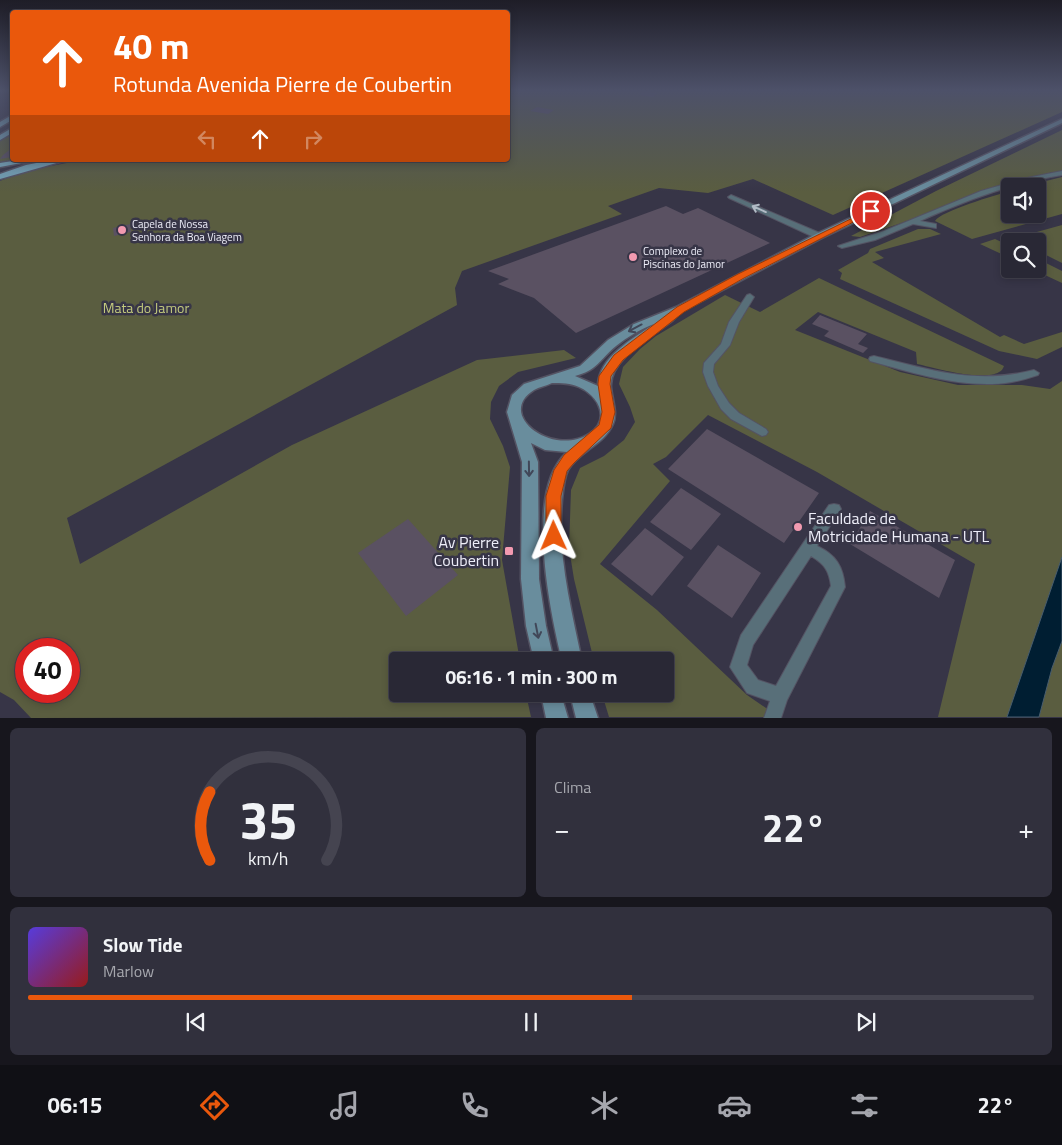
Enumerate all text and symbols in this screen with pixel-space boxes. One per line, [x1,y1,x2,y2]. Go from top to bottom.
text: 40 m [113,19,189,73]
icon: ahead [30,30,95,95]
text: Rotunda Avenida Pierre de Coubertin [113,67,452,101]
icon: left [193,125,221,153]
icon: ahead [246,125,274,153]
icon: right [299,125,327,153]
map controls [1001,178,1046,278]
button: sound [1001,178,1046,223]
pin [850,190,892,232]
icon: arrive [857,197,885,225]
one-way arrow [752,204,767,214]
place label: Capela de Nossa Senhora da Boa Viagem [132,216,242,245]
marker: Capela de Nossa Senhora da Boa Viagem [116,224,128,236]
button: search [1001,233,1046,278]
place label: Complexo de Piscinas do Jamor [643,243,725,272]
marker: Complexo de Piscinas do Jamor [627,251,639,263]
park label: Mata do Jamor [103,297,189,318]
one-way arrow [628,323,643,333]
one-way arrow [525,461,534,477]
place label: Faculdade de Motricidade Humana - UTL [808,506,989,548]
position arrow [527,509,579,561]
marker: Faculdade de Motricidade Humana - UTL [792,521,804,533]
place label: Av Pierre Coubertin [434,530,499,572]
marker: Av Pierre Coubertin [503,545,515,557]
one-way arrow [533,623,543,639]
speed limit sign: 40 [15,638,80,703]
text: 06:16 · 1 min · 300 m [445,662,618,691]
text: Clima [554,775,591,799]
text: 35 [239,780,297,859]
text: 22° [762,799,826,857]
text: − [554,807,570,850]
text: + [1018,807,1034,850]
text: km/h [248,845,288,872]
text: Slow Tide [103,930,182,959]
text: Marlow [103,959,154,983]
icon: previous [182,1008,210,1036]
icon: pause [517,1008,545,1036]
icon: next [852,1008,880,1036]
text: 06:15 [48,1088,102,1122]
icon: directions [197,1088,232,1123]
icon: music [327,1088,362,1123]
icon: phone [457,1088,492,1123]
icon: climate [587,1088,622,1123]
icon: car [717,1088,752,1123]
icon: filters [847,1088,882,1123]
text: 22° [977,1088,1014,1122]

